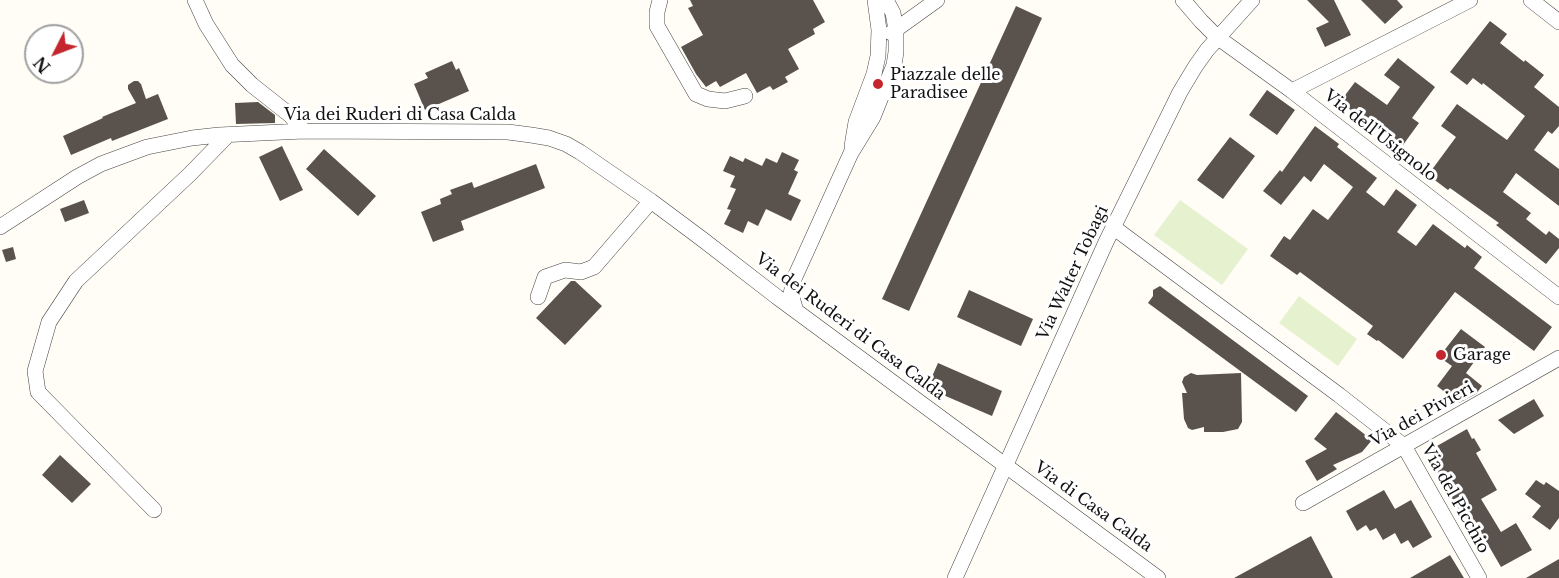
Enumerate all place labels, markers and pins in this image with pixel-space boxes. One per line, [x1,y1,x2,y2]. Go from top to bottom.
place label: Piazzale delle Paradisee [890,65,1000,103]
marker: Piazzale delle Paradisee [871,77,885,91]
place label: Garage [1453,345,1511,365]
marker: Garage [1434,348,1448,362]

